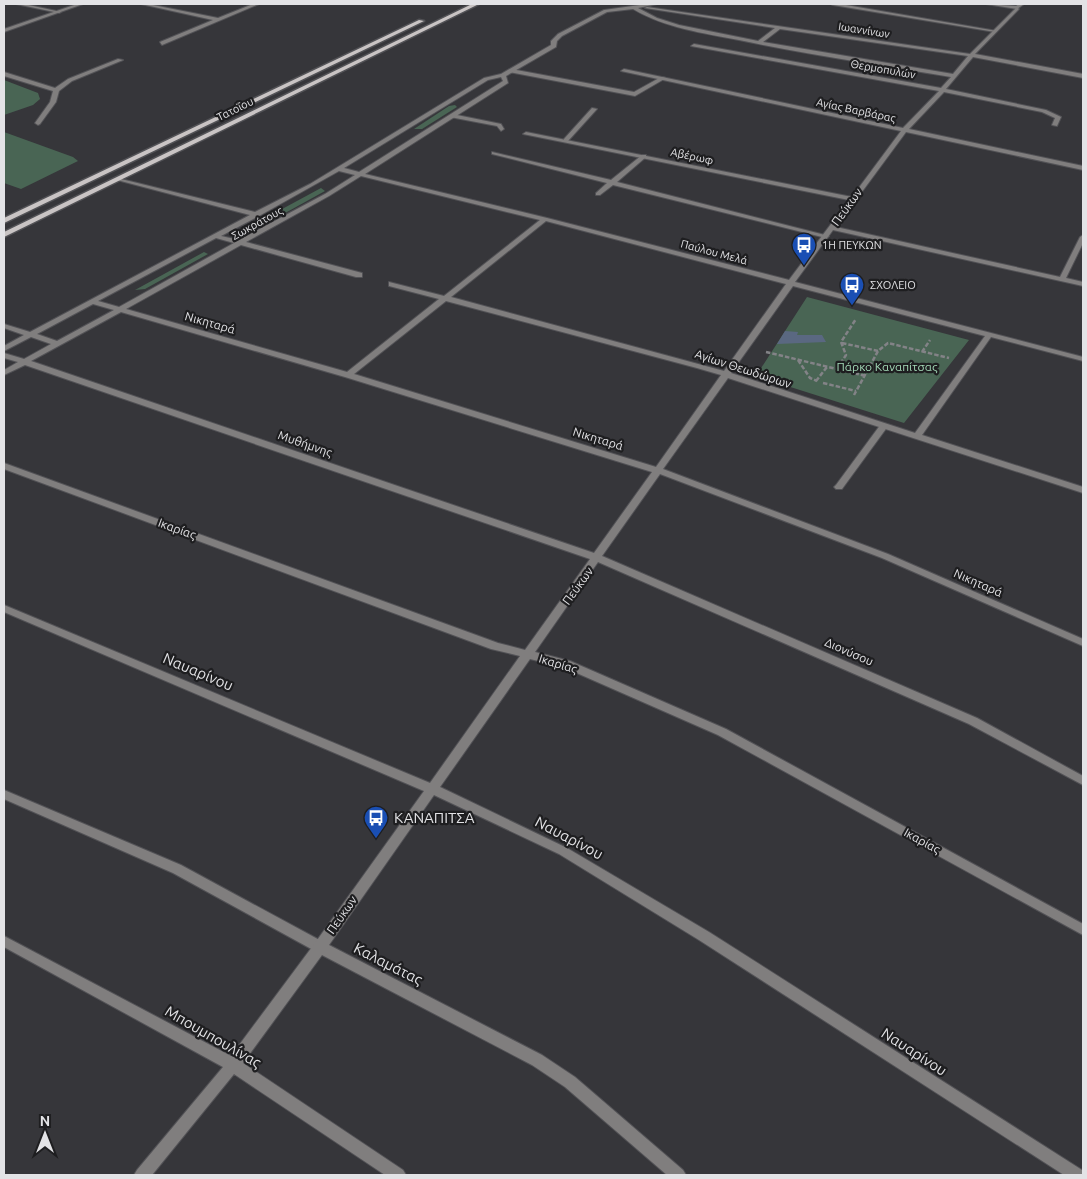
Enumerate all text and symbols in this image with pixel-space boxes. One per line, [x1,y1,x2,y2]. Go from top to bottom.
street label: Ιωαννίνων [837,20,891,40]
street label: Θερμοπυλών [850,57,917,81]
street label: Τατοΐου [215,95,255,123]
street label: Αγίας Βαρβάρας [815,96,897,125]
street label: Αβέρωφ [670,146,714,166]
street label: Πεύκων [829,185,865,228]
street label: Σωκράτους [229,204,285,243]
bus stop icon: 1Η ΠΕΥΚΩΝ [791,232,817,266]
street label: Παύλου Μελά [679,237,749,267]
place label: 1Η ΠΕΥΚΩΝ [822,239,882,251]
bus stop icon: ΣΧΟΛΕΙΟ [839,272,865,306]
place label: ΣΧΟΛΕΙΟ [870,279,916,291]
street label: Νικηταρά [183,309,237,336]
street label: Αγίων Θεωδώρων [693,347,793,390]
park label: Πάρκο Καναπίτσας [837,360,938,374]
street label: Νικηταρά [571,425,625,452]
street label: Μυθήμνης [276,428,334,460]
street label: Ικαρίας [156,516,198,542]
street label: Πεύκων [560,564,596,607]
street label: Νικηταρά [952,566,1004,599]
street label: Διονύσου [823,635,875,668]
street label: Ναυαρίνου [161,649,236,694]
street label: Ικαρίας [537,652,579,677]
bus stop icon: ΚΑΝΑΠΙΤΣΑ [363,805,389,839]
place label: ΚΑΝΑΠΙΤΣΑ [394,809,475,826]
street label: Ναυαρίνου [532,813,606,863]
street label: Ικαρίας [901,825,943,857]
street label: Πεύκων [324,893,359,936]
street label: Καλαμάτας [351,939,425,988]
street label: Μπουμπουλίνας [162,1002,264,1071]
street label: Ναυαρίνου [878,1024,950,1079]
north arrow [20,1109,70,1159]
text: N [40,1113,50,1129]

